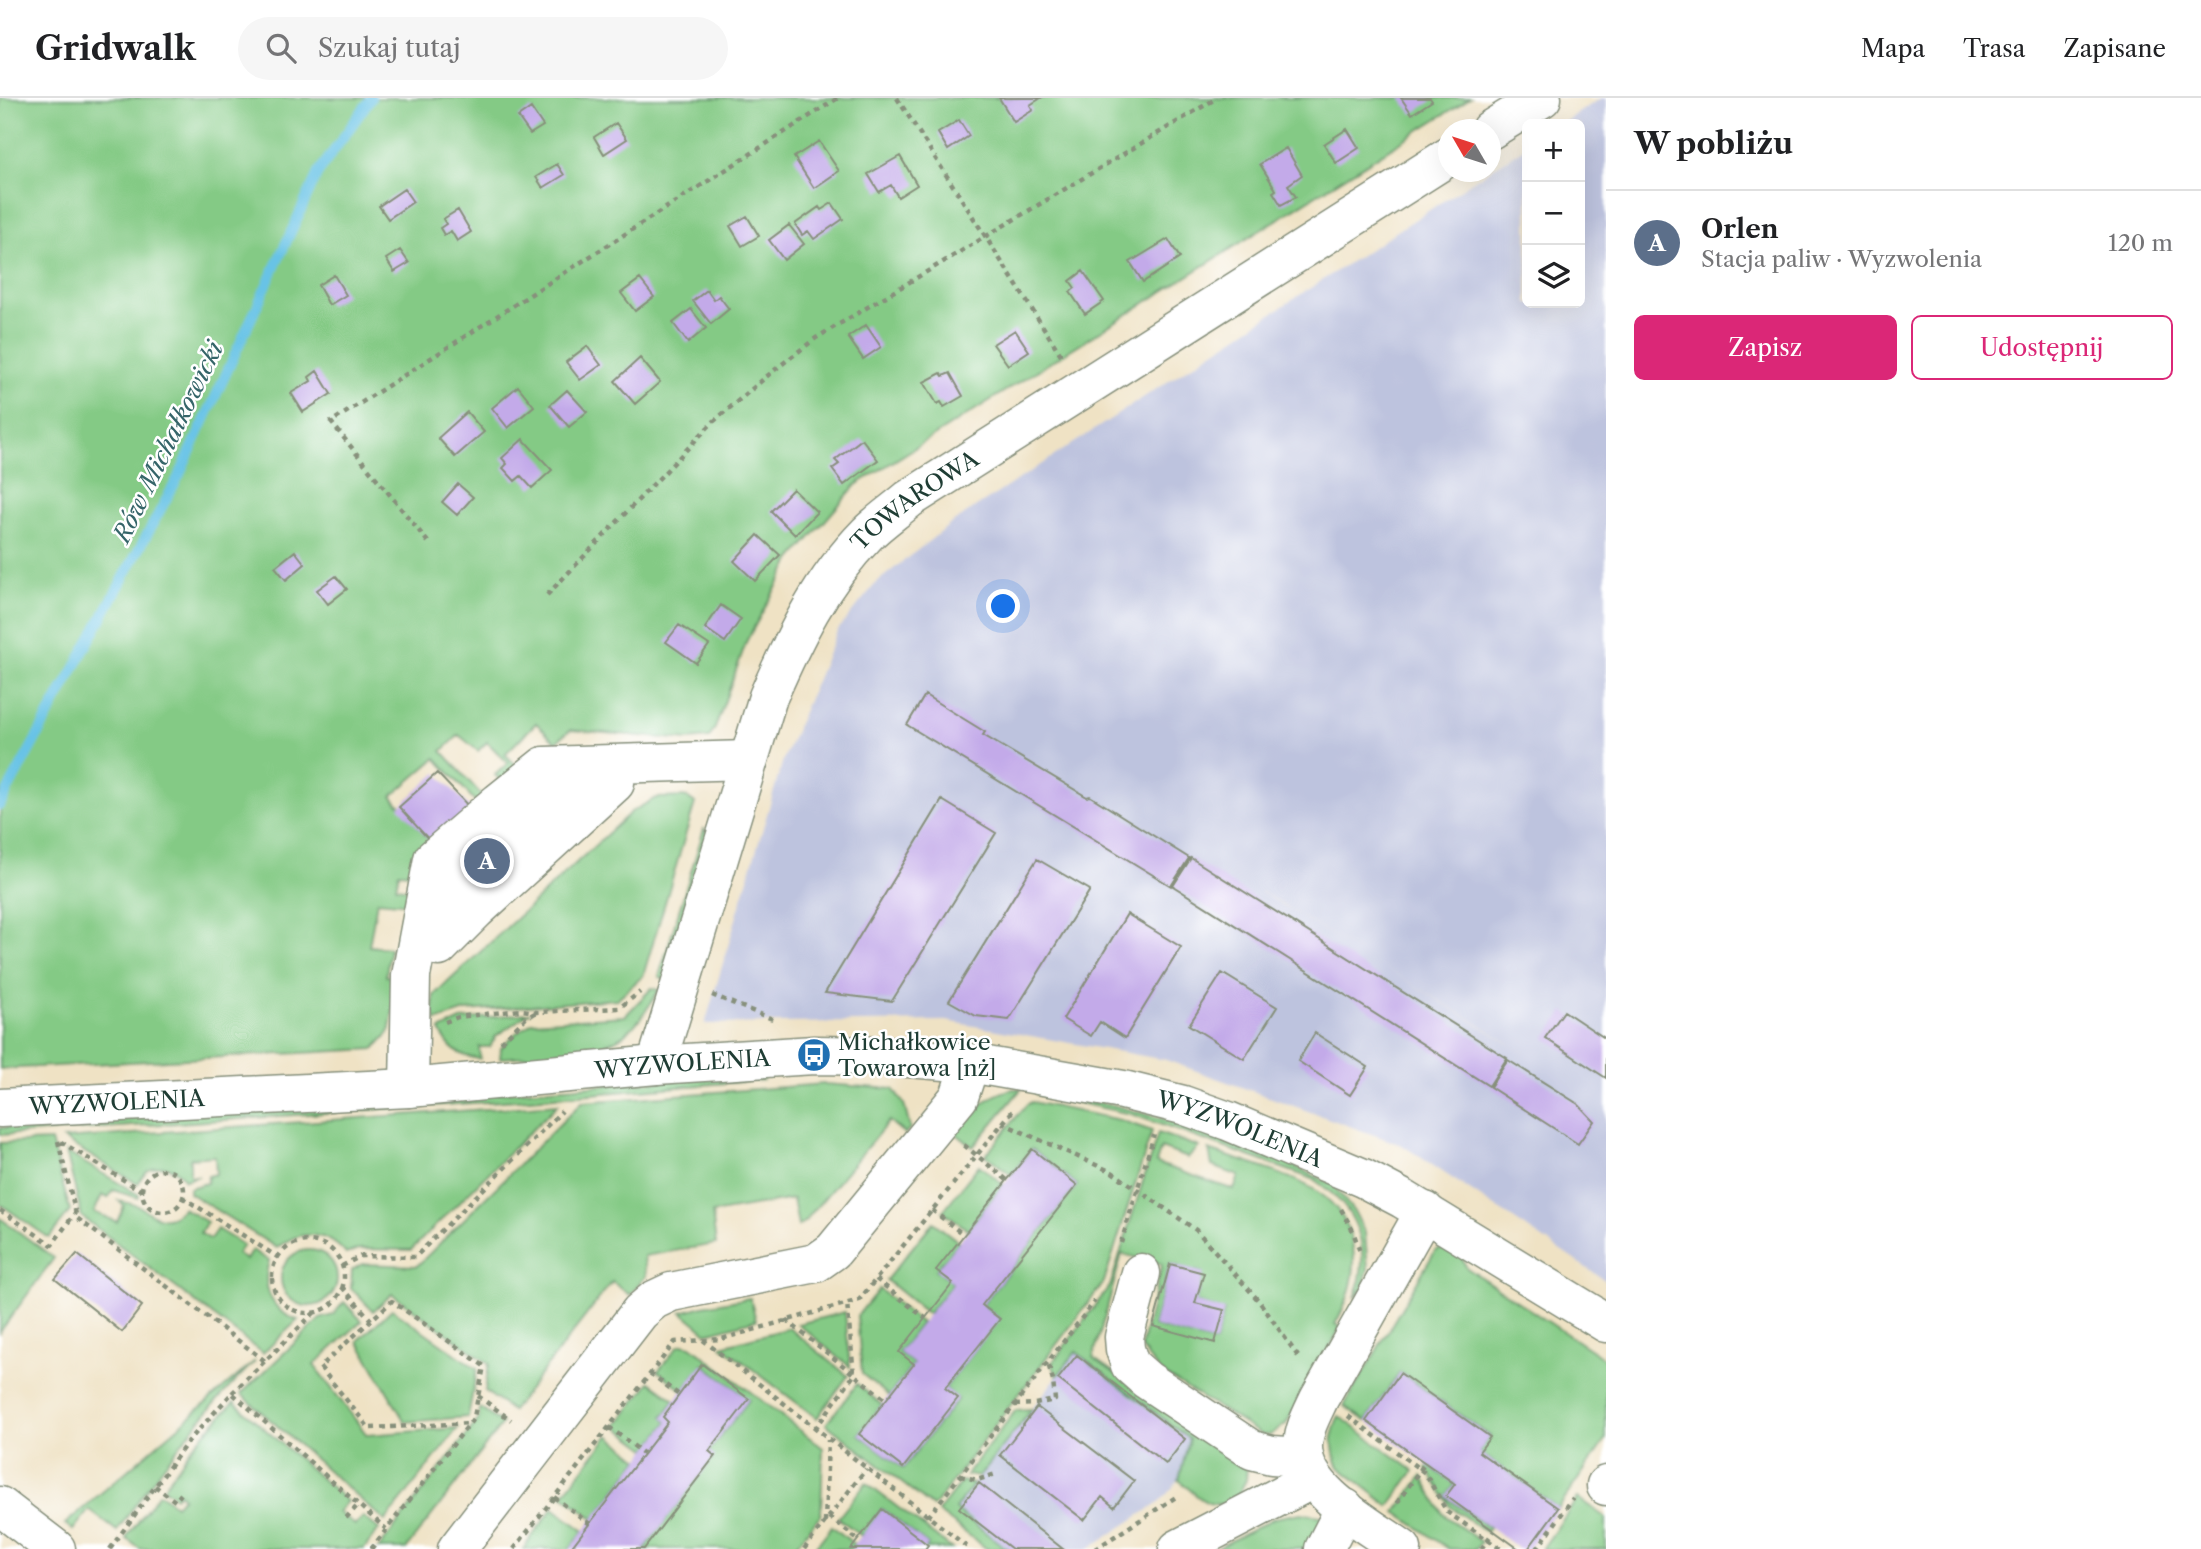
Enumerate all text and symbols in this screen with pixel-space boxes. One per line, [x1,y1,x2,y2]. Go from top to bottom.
search box [238,17,728,80]
text: Gridwalk [35,28,196,69]
icon: search [262,29,300,67]
text: Szukaj tutaj [318,32,461,64]
text: Mapa [1861,34,1925,63]
text: Trasa [1963,34,2025,63]
text: Zapisane [2063,34,2166,63]
north arrow [1438,119,1501,182]
map controls [1522,119,1585,308]
button: + [1522,119,1585,182]
text: W pobliżu [1634,125,1793,162]
button: − [1522,182,1585,245]
text: Orlen [1701,213,1779,245]
text: A [1648,229,1666,257]
text: 120 m [2108,229,2173,257]
button: layers [1522,245,1585,308]
text: Stacja paliw · Wyzwolenia [1701,245,1982,273]
button: Zapisz [1634,315,1897,380]
button: Udostępnij [1911,315,2173,380]
water label: Rów Michałkowicki [106,336,230,549]
street label: TOWAROWA [845,444,985,556]
your location [986,589,1020,623]
pin: A [464,835,510,887]
place label: Michałkowice Towarowa [nż] [838,1028,996,1082]
bus stop icon: Michałkowice Towarowa [nż] [795,1036,833,1074]
street label: WYZWOLENIA [592,1044,772,1085]
street label: WYZWOLENIA [27,1084,206,1121]
street label: WYZWOLENIA [1153,1085,1328,1174]

